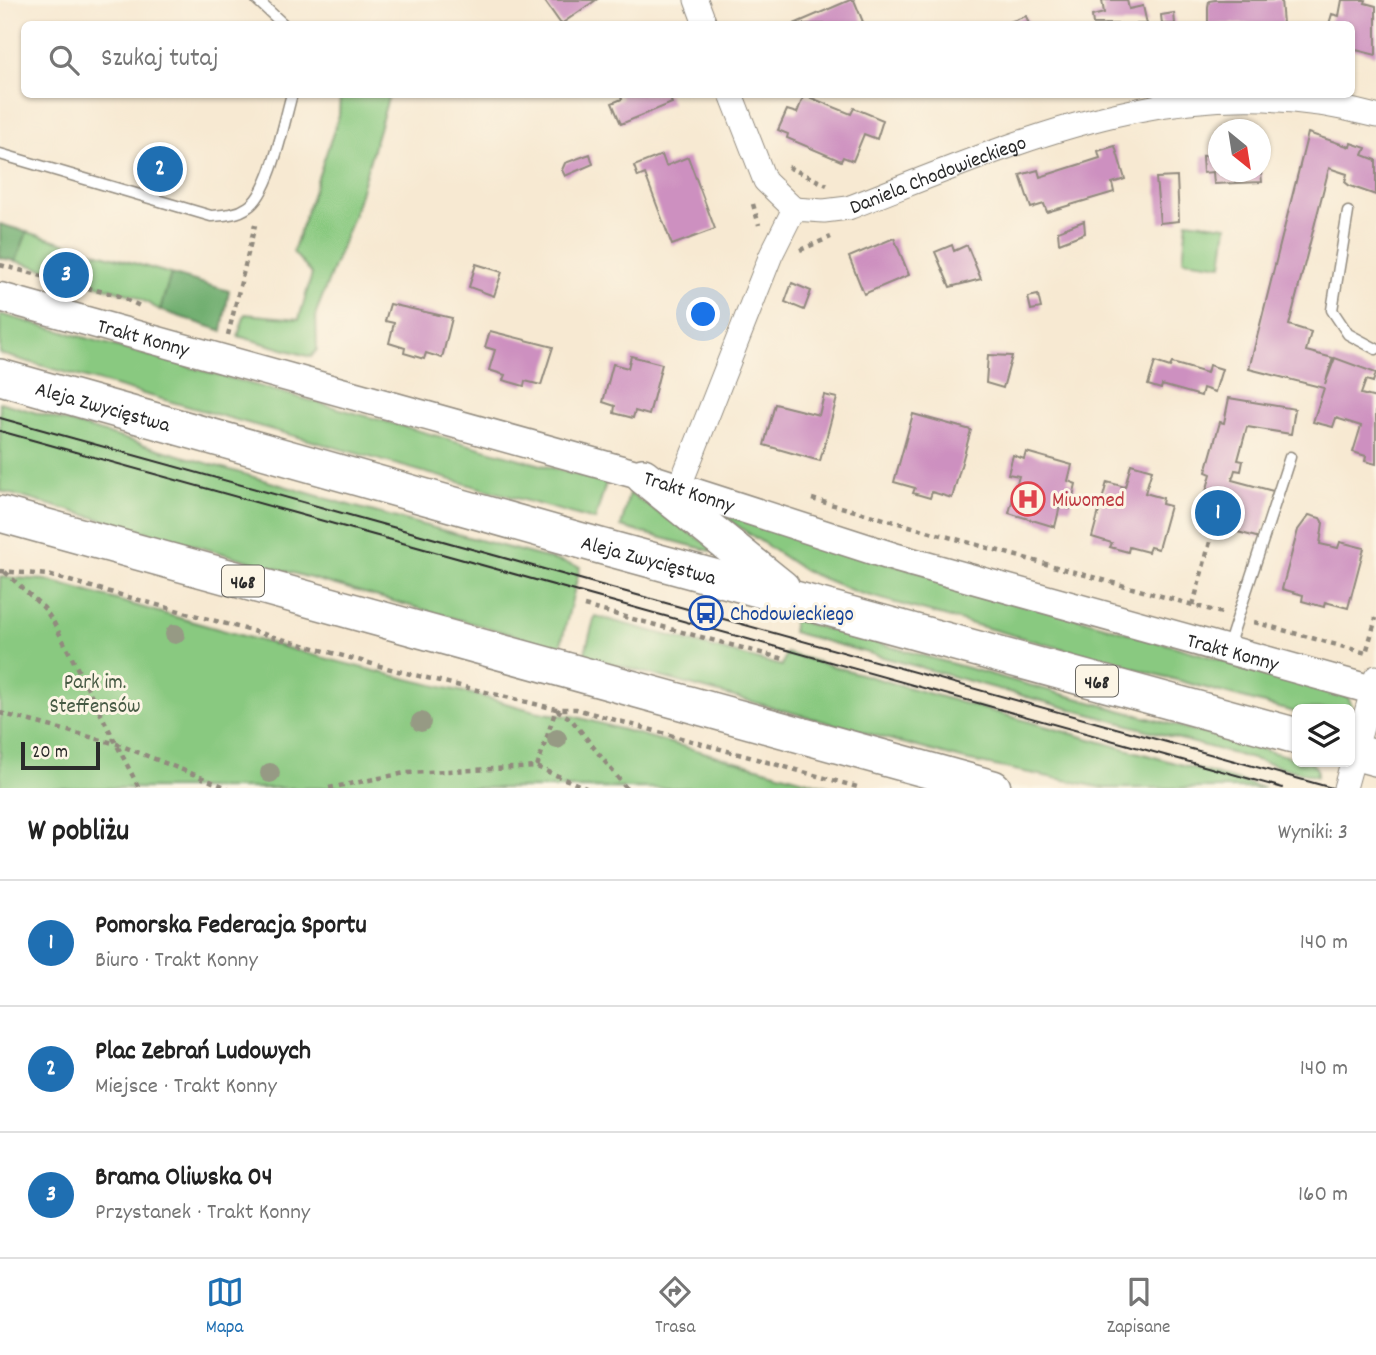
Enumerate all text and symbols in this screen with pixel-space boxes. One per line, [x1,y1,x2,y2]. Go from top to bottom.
search box [21,21,1355,98]
icon: search [45,41,83,79]
text: Szukaj tutaj [101,41,219,78]
north arrow [1208,119,1271,182]
street label: Daniela Chodowieckiego [846,129,1031,224]
pin: 2 [137,143,183,195]
pin: 3 [43,249,89,301]
your location [686,297,720,331]
street label: Trakt Konny [93,313,193,367]
street label: Aleja Zwycięstwa [31,376,174,442]
street label: Trakt Konny [639,465,738,523]
hospital icon: Miwomed [1009,480,1047,518]
place label: Miwomed [1052,487,1125,517]
pin: 1 [1195,487,1241,539]
street label: Aleja Zwycięstwa [577,529,720,595]
road number: 468 [222,566,264,596]
bus stop icon: Chodowieckiego [687,594,725,632]
place label: Chodowieckiego [730,601,854,631]
street label: Trakt Konny [1183,627,1282,681]
road number: 468 [1076,666,1118,696]
park label: Park im. Steffensów [49,669,141,723]
map controls [1292,704,1355,767]
button: layers [1292,704,1355,767]
scale bar [21,739,100,771]
text: 20 m [32,740,68,767]
text: W pobliżu [28,812,129,855]
text: Wyniki: 3 [1278,817,1348,850]
text: Pomorska Federacja Sportu [95,908,367,945]
text: 1 [48,927,54,960]
text: 140 m [1300,927,1348,960]
text: Biuro · Trakt Konny [95,945,258,978]
text: Plac Zebrań Ludowych [95,1034,311,1071]
text: 2 [46,1053,56,1086]
text: 140 m [1300,1053,1348,1086]
text: Miejsce · Trakt Konny [95,1071,277,1104]
text: Brama Oliwska 04 [95,1160,273,1197]
text: 3 [46,1179,56,1212]
text: 160 m [1298,1179,1348,1212]
text: Przystanek · Trakt Konny [95,1197,310,1230]
tab: Mapa [206,1273,244,1342]
tab: Trasa [655,1273,695,1342]
tab: Zapisane [1107,1273,1170,1342]

